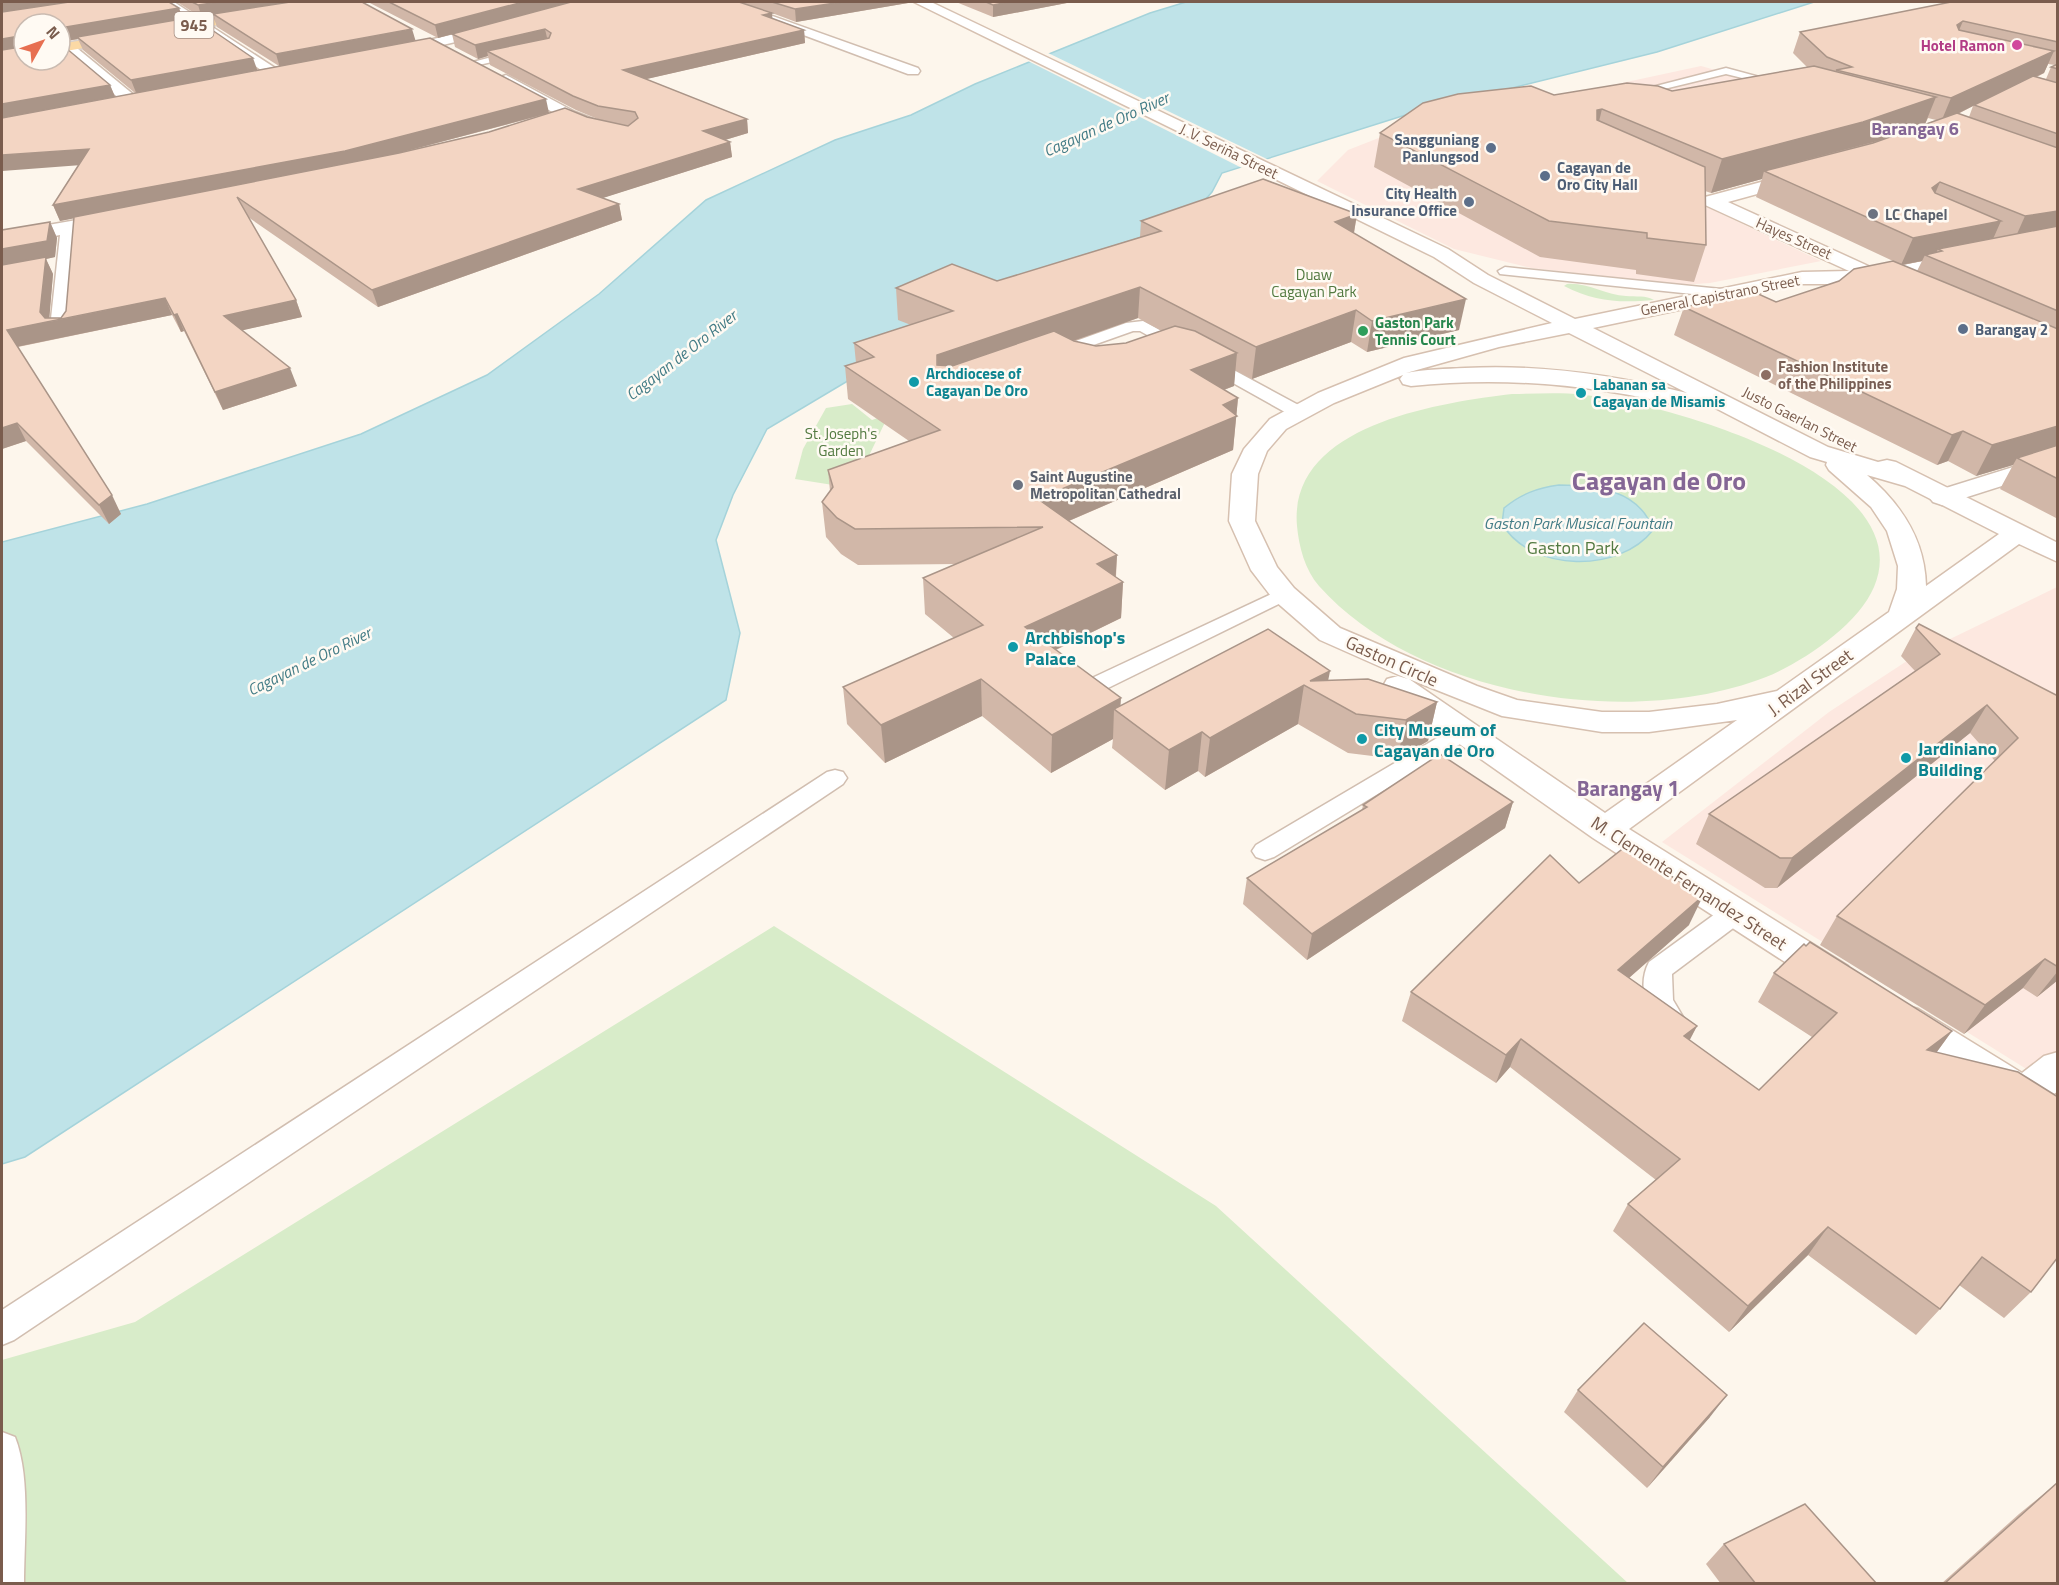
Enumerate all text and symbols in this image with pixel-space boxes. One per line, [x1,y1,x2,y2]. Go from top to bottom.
north arrow [12,12,72,72]
road number: 945 [174,12,214,38]
text: N [41,20,66,44]
place label: Hotel Ramon [1921,34,2005,57]
marker: Hotel Ramon [2010,38,2024,52]
water label: Cagayan de Oro River [1039,85,1174,162]
district label: Barangay 6 [1871,115,1959,142]
street label: J. V. Seriña Street [1176,117,1283,185]
place label: Sangguniang Panlungsod [1394,128,1479,168]
marker: Sangguniang Panlungsod [1484,141,1498,155]
place label: Cagayan de Oro City Hall [1557,156,1638,196]
marker: Cagayan de Oro City Hall [1538,169,1552,183]
place label: City Health Insurance Office [1351,182,1457,222]
marker: City Health Insurance Office [1462,195,1476,209]
place label: LC Chapel [1885,203,1948,226]
marker: LC Chapel [1866,207,1880,221]
street label: Hayes Street [1752,211,1836,265]
park label: Duaw Cagayan Park [1271,263,1357,303]
street label: General Capistrano Street [1638,268,1802,322]
water label: Cagayan de Oro River [620,303,743,406]
place label: Gaston Park Tennis Court [1375,311,1456,351]
place label: Barangay 2 [1975,318,2048,341]
marker: Barangay 2 [1956,322,1970,336]
marker: Gaston Park Tennis Court [1356,324,1370,338]
place label: Fashion Institute of the Philippines [1778,355,1891,395]
place label: Archdiocese of Cagayan De Oro [926,362,1028,402]
marker: Fashion Institute of the Philippines [1759,368,1773,382]
place label: Labanan sa Cagayan de Misamis [1593,373,1725,413]
marker: Archdiocese of Cagayan De Oro [907,375,921,389]
street label: Justo Gaerlan Street [1739,380,1862,458]
marker: Labanan sa Cagayan de Misamis [1574,386,1588,400]
park label: St. Joseph's Garden [805,422,877,462]
district label: Cagayan de Oro [1572,461,1746,500]
place label: Saint Augustine Metropolitan Cathedral [1030,465,1181,505]
marker: Saint Augustine Metropolitan Cathedral [1011,478,1025,492]
water label: Gaston Park Musical Fountain [1484,511,1673,535]
park label: Gaston Park [1527,534,1620,561]
water label: Cagayan de Oro River [243,620,377,701]
place label: Archbishop's Palace [1025,624,1125,672]
street label: Gaston Circle [1341,629,1443,693]
marker: Archbishop's Palace [1006,640,1020,654]
street label: J. Rizal Street [1762,641,1859,722]
place label: City Museum of Cagayan de Oro [1374,716,1497,764]
marker: City Museum of Cagayan de Oro [1355,732,1369,746]
place label: Jardiniano Building [1918,735,1997,783]
marker: Jardiniano Building [1899,751,1913,765]
district label: Barangay 1 [1577,772,1679,804]
street label: M. Clemente Fernandez Street [1586,809,1793,957]

